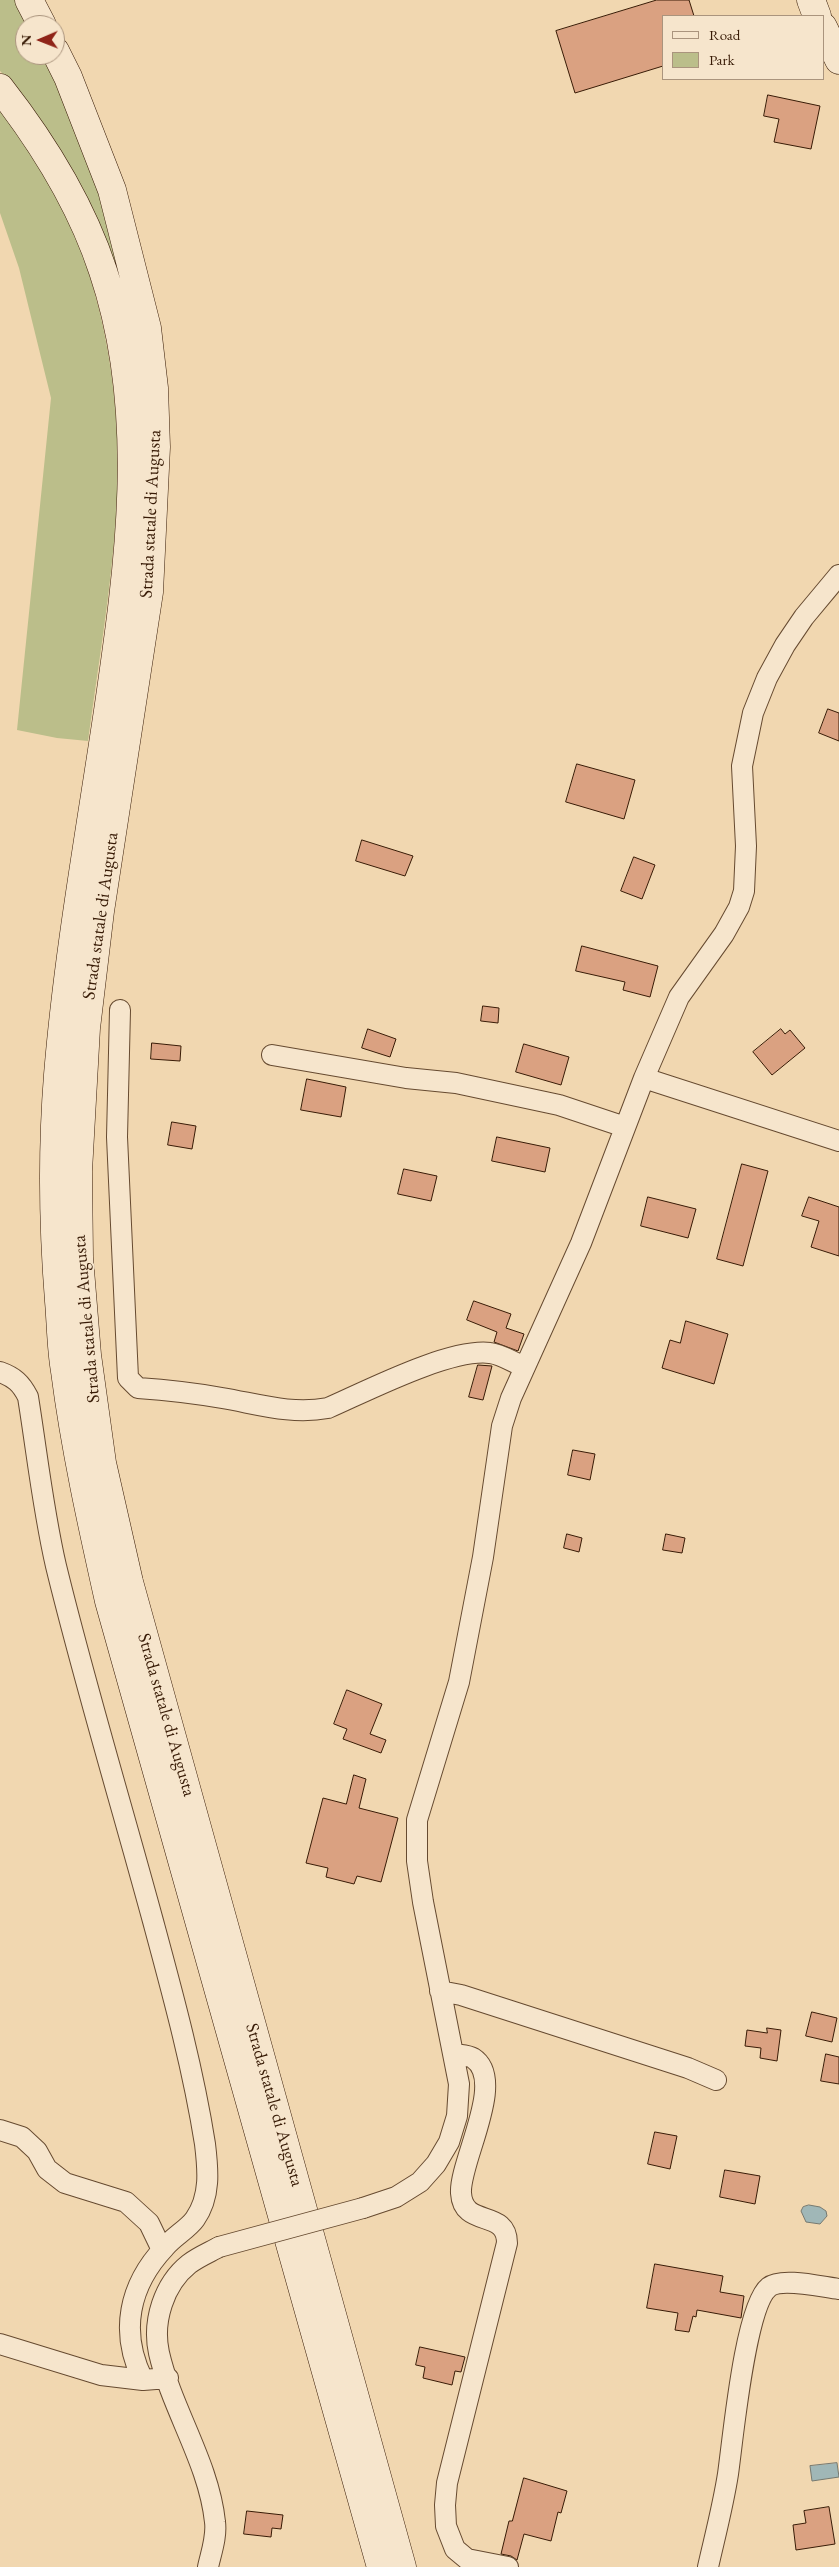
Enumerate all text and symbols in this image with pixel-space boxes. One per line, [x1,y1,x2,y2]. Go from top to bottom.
north arrow [15,15,65,65]
legend [662,15,824,80]
text: Road [709,25,740,44]
text: N [17,34,35,46]
text: Park [709,50,735,69]
street label: Strada statale di Augusta [136,429,166,599]
street label: Strada statale di Augusta [79,831,123,1001]
street label: Strada statale di Augusta [69,1234,105,1404]
street label: Strada statale di Augusta [132,1631,200,1799]
street label: Strada statale di Augusta [240,2021,308,2189]

